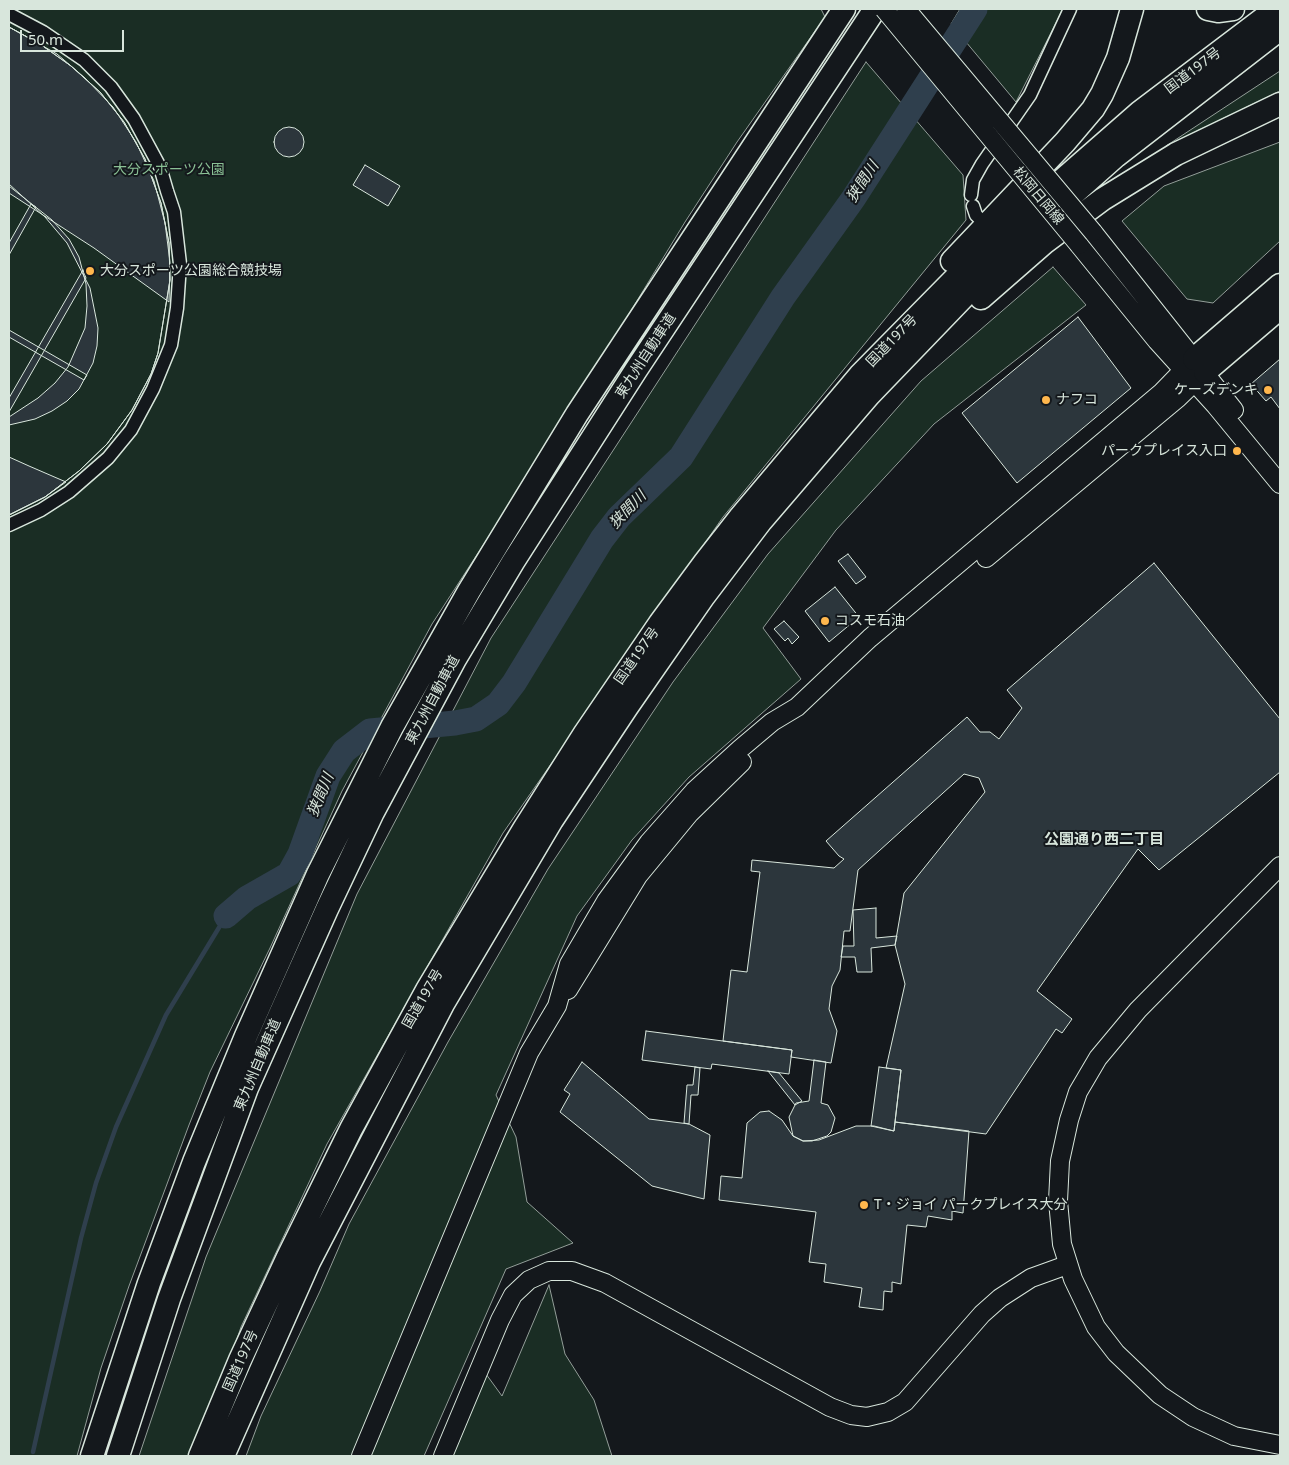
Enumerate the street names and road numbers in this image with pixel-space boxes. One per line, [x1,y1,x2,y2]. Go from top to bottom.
street label: 国道197号 [1162,44,1224,98]
street label: 松岡日岡線 [1009,164,1067,228]
street label: 東九州自動車道 [612,310,680,402]
street label: 国道197号 [863,311,921,371]
street label: 国道197号 [611,624,663,688]
street label: 東九州自動車道 [403,653,463,747]
street label: 国道197号 [399,966,447,1032]
street label: 東九州自動車道 [231,1017,285,1113]
street label: 国道197号 [220,1327,262,1395]

